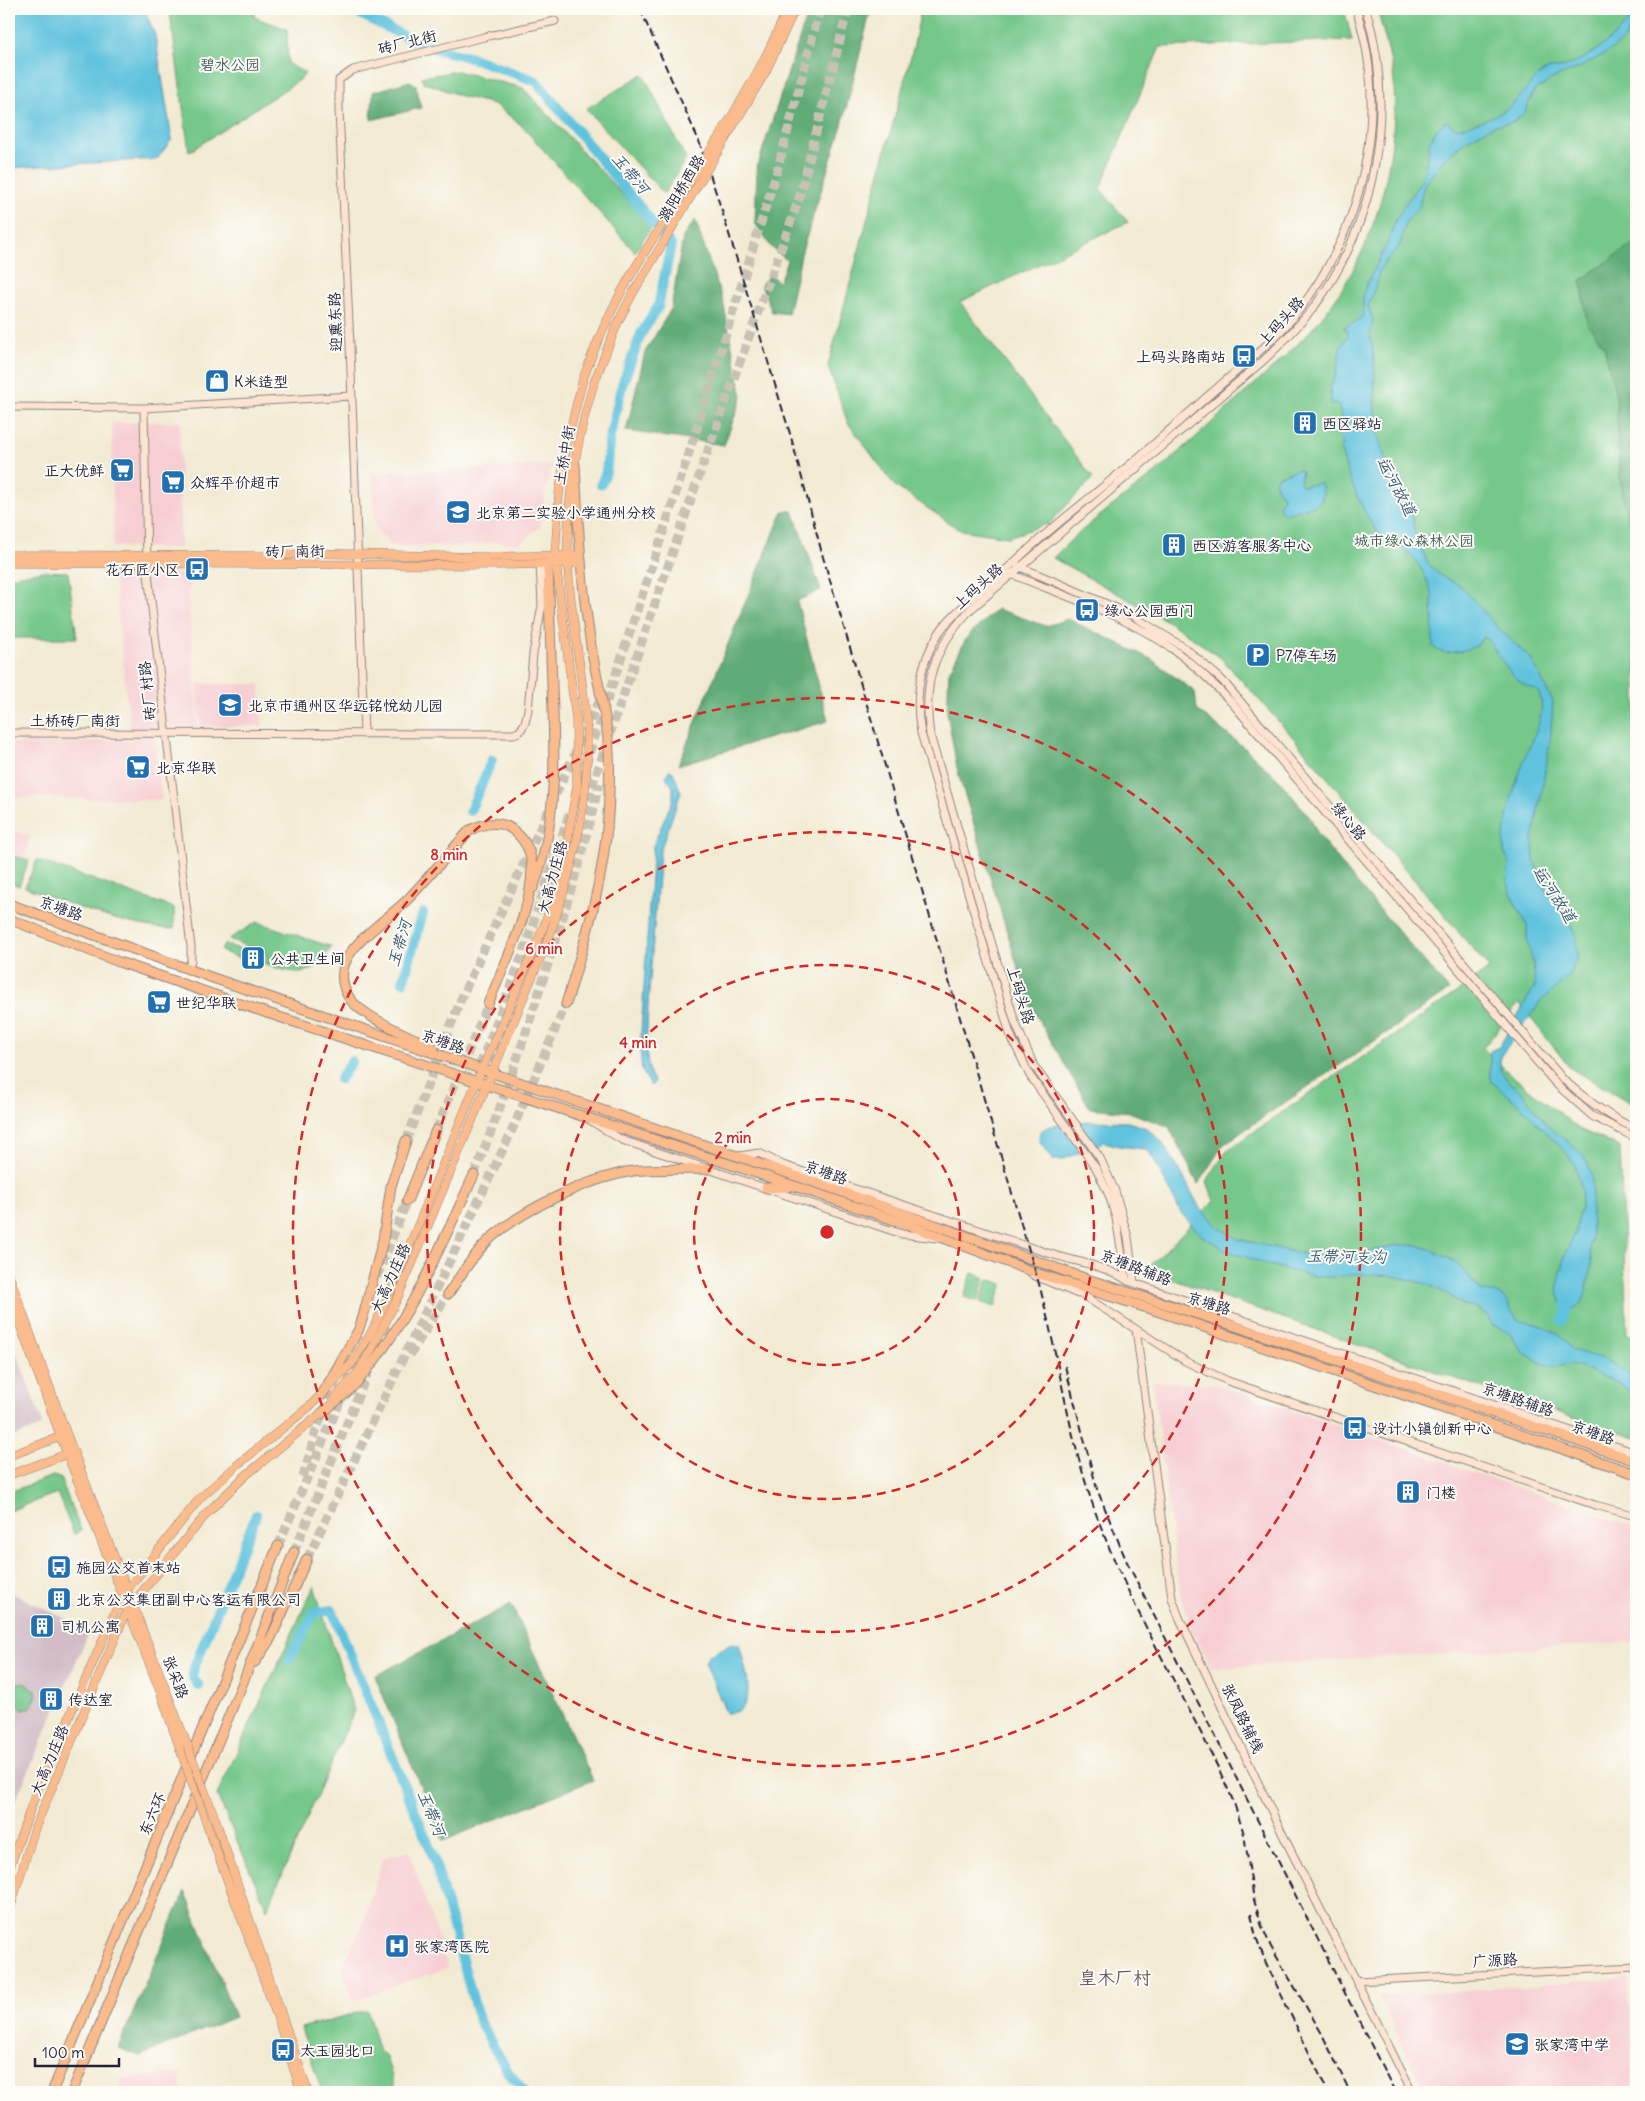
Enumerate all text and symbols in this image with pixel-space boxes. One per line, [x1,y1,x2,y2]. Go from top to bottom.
street label: 砖厂北街 [376,26,438,58]
park label: 碧水公园 [200,55,260,74]
water label: 玉带河 [608,148,656,200]
street label: 潞阳桥西路 [654,151,708,225]
street label: 迎熏东路 [324,292,346,352]
street label: 上码头路 [1254,292,1308,350]
bus stop icon: 上码头路南站 [1231,343,1257,369]
place label: 上码头路南站 [1136,347,1226,366]
shop icon: K米造型 [204,368,230,394]
place label: K米造型 [234,372,288,391]
building icon: 西区驿站 [1292,410,1318,436]
place label: 西区驿站 [1322,414,1382,433]
street label: 土桥中街 [549,424,579,486]
water label: 运河故道 [1373,453,1422,521]
supermarket icon: 正大优鲜 [109,457,135,483]
place label: 正大优鲜 [44,461,104,480]
supermarket icon: 众辉平价超市 [160,469,186,495]
place label: 众辉平价超市 [190,473,280,492]
school or university icon: 北京第二实验小学通州分校 [445,499,471,525]
place label: 北京第二实验小学通州分校 [476,503,656,522]
park label: 城市绿心森林公园 [1354,531,1474,550]
building icon: 西区游客服务中心 [1161,532,1187,558]
place label: 西区游客服务中心 [1192,536,1312,555]
street label: 砖厂南街 [265,541,325,561]
bus stop icon: 花石匠小区 [184,556,210,582]
street label: 上码头路 [949,559,1007,613]
place label: 花石匠小区 [105,560,180,579]
bus stop icon: 绿心公园西门 [1074,597,1100,623]
place label: 绿心公园西门 [1104,601,1194,620]
parking icon: P7停车场 [1245,642,1271,668]
place label: P7停车场 [1276,646,1337,665]
street label: 砖厂村路 [134,660,160,722]
school or university icon: 北京市通州区华远铭悦幼儿园 [217,692,243,718]
place label: 北京市通州区华远铭悦幼儿园 [248,696,443,715]
street label: 土桥砖厂南街 [30,711,120,730]
supermarket icon: 北京华联 [125,754,151,780]
place label: 北京华联 [156,758,217,777]
street label: 绿心路 [1327,798,1371,844]
street label: 大高力庄路 [533,838,571,916]
text: 8 min [430,845,468,864]
water label: 运河故道 [1529,862,1582,928]
street label: 京塘路 [37,891,85,925]
water label: 玉带河 [382,914,416,969]
text: 6 min [525,939,563,958]
building icon: 公共卫生间 [240,945,266,971]
place label: 公共卫生间 [270,949,345,968]
street label: 上码头路 [1003,964,1039,1026]
supermarket icon: 世纪华联 [146,989,172,1015]
place label: 世纪华联 [176,993,237,1012]
street label: 京塘路 [419,1025,467,1057]
text: 4 min [619,1033,657,1052]
text: 2 min [715,1128,752,1147]
street label: 京塘路 [802,1156,850,1188]
centre of rings [818,1223,836,1241]
street label: 大高力庄路 [366,1240,414,1316]
street label: 京塘路辅路 [1098,1245,1174,1289]
water label: 玉带河支沟 [1306,1245,1388,1267]
street label: 京塘路 [1185,1287,1233,1319]
street label: 京塘路辅路 [1479,1378,1557,1420]
bus stop icon: 设计小镇创新中心 [1342,1415,1368,1441]
street label: 京塘路 [1569,1416,1617,1448]
place label: 设计小镇创新中心 [1372,1419,1492,1438]
building icon: 门楼 [1395,1479,1421,1505]
place label: 门楼 [1426,1483,1456,1502]
bus stop icon: 施园公交首末站 [46,1554,72,1580]
place label: 施园公交首末站 [76,1558,181,1577]
building icon: 北京公交集团副中心客运有限公司 [46,1586,72,1612]
place label: 北京公交集团副中心客运有限公司 [76,1590,301,1609]
building icon: 司机公寓 [29,1613,55,1639]
place label: 司机公寓 [60,1617,120,1636]
street label: 张采路 [159,1653,193,1701]
street label: 张凤路辅线 [1218,1680,1268,1756]
building icon: 传达室 [38,1686,64,1712]
place label: 传达室 [68,1690,113,1709]
street label: 大高力庄路 [26,1722,72,1798]
water label: 玉带河 [414,1787,451,1842]
street label: 东六环 [134,1790,170,1838]
hospital icon: 张家湾医院 [384,1933,410,1959]
place label: 张家湾医院 [414,1937,489,1956]
street label: 广源路 [1472,1949,1518,1971]
district label: 皇木厂村 [1079,1966,1151,1989]
school or university icon: 张家湾中学 [1504,2031,1530,2057]
place label: 张家湾中学 [1534,2035,1609,2054]
scale bar [35,2036,119,2068]
bus stop icon: 太玉园北口 [270,2037,296,2063]
place label: 太玉园北口 [300,2041,375,2060]
text: 100 m [42,2043,84,2062]

